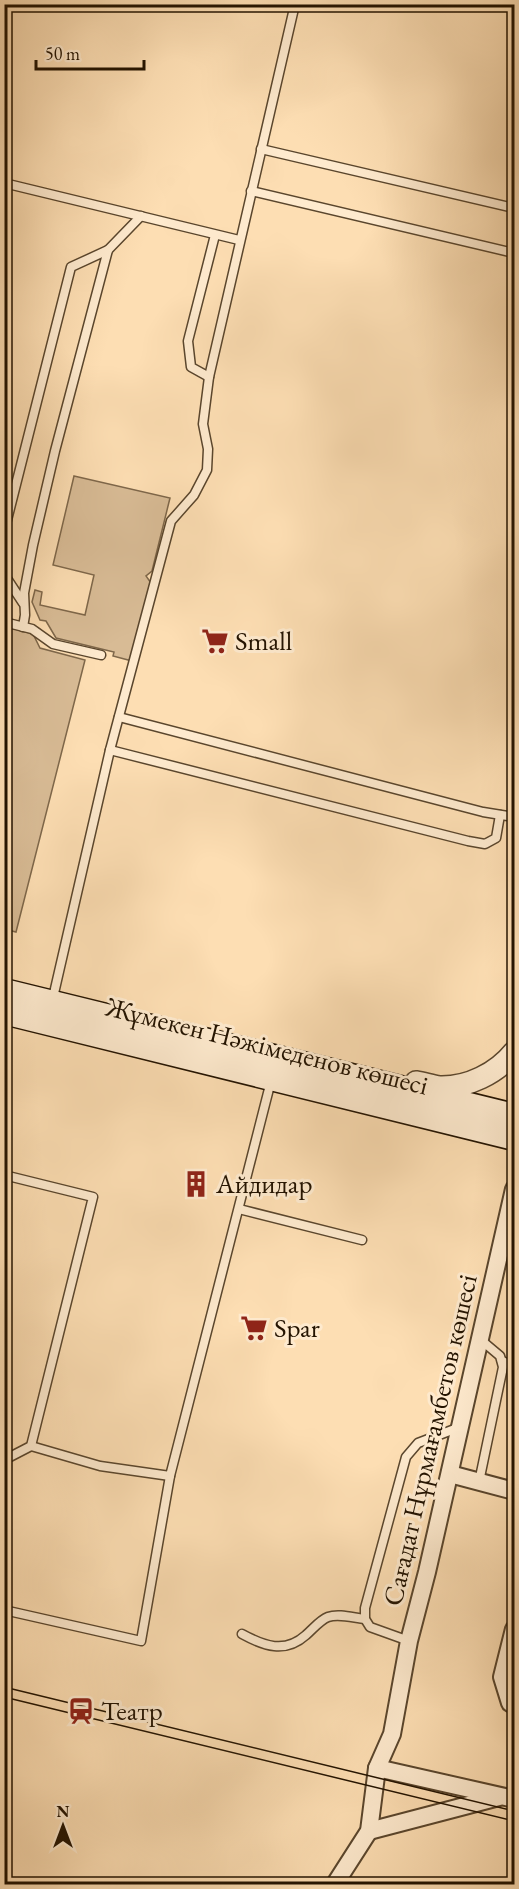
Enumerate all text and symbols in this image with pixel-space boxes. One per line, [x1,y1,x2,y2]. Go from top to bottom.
scale bar [36,33,144,71]
text: 50 m [45,42,80,65]
place label: Small [235,623,292,658]
supermarket icon: Small [200,626,230,656]
street label: Жұмекен Нәжімеденов көшесі [101,988,432,1103]
place label: Айдидар [215,1166,313,1201]
building icon: Айдидар [181,1169,211,1199]
street label: Сағадат Нұрмағамбетов көшесі [374,1270,485,1609]
place label: Spar [274,1310,320,1345]
supermarket icon: Spar [239,1313,269,1343]
place label: Театр [101,1693,163,1728]
station icon: Театр [66,1696,96,1726]
north arrow [33,1796,93,1856]
text: N [57,1801,70,1822]

